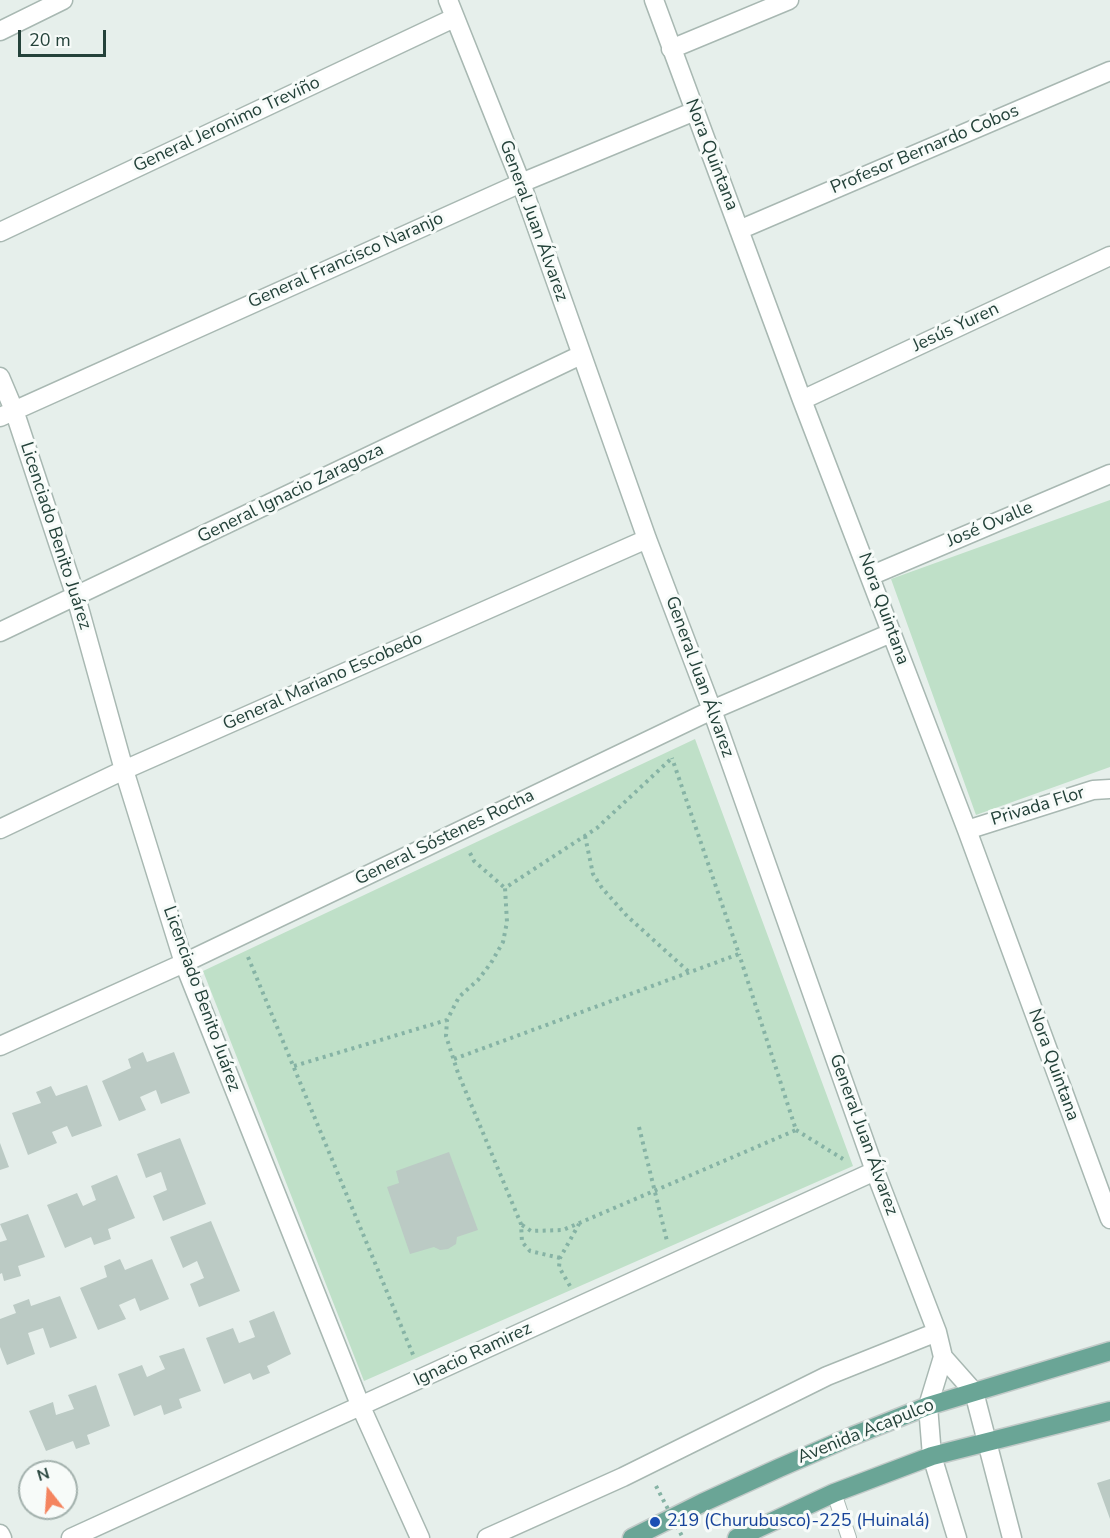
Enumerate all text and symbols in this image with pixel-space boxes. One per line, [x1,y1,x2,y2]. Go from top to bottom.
scale bar [21,18,110,56]
text: 20 m [29,28,71,52]
street label: General Jeronimo Treviño [130,72,324,178]
street label: Nora Quintana [680,96,742,214]
street label: Profesor Bernardo Cobos [828,100,1022,200]
street label: General Juan Álvarez [494,138,572,304]
street label: General Francisco Naranjo [245,208,447,314]
street label: Jesús Yuren [909,299,1003,357]
street label: General Ignacio Zaragoza [194,439,388,549]
street label: Licenciado Benito Juárez [14,440,96,632]
street label: José Ovalle [944,497,1036,553]
street label: Nora Quintana [853,550,913,668]
street label: General Juan Álvarez [660,594,738,760]
street label: General Mariano Escobedo [220,628,426,736]
street label: Privada Flor [989,783,1087,831]
street label: General Sóstenes Rocha [352,785,538,891]
street label: Licenciado Benito Juárez [157,903,245,1095]
street label: Nora Quintana [1023,1006,1083,1124]
street label: General Juan Álvarez [824,1052,902,1218]
street label: Ignacio Ramirez [411,1318,535,1392]
street label: Avenida Acapulco [795,1395,937,1469]
north arrow [18,1460,78,1520]
text: N [34,1462,52,1487]
place label: 219 (Churubusco)-225 (Huinalá) [667,1511,930,1533]
marker: 219 (Churubusco)-225 (Huinalá) [648,1515,662,1529]

